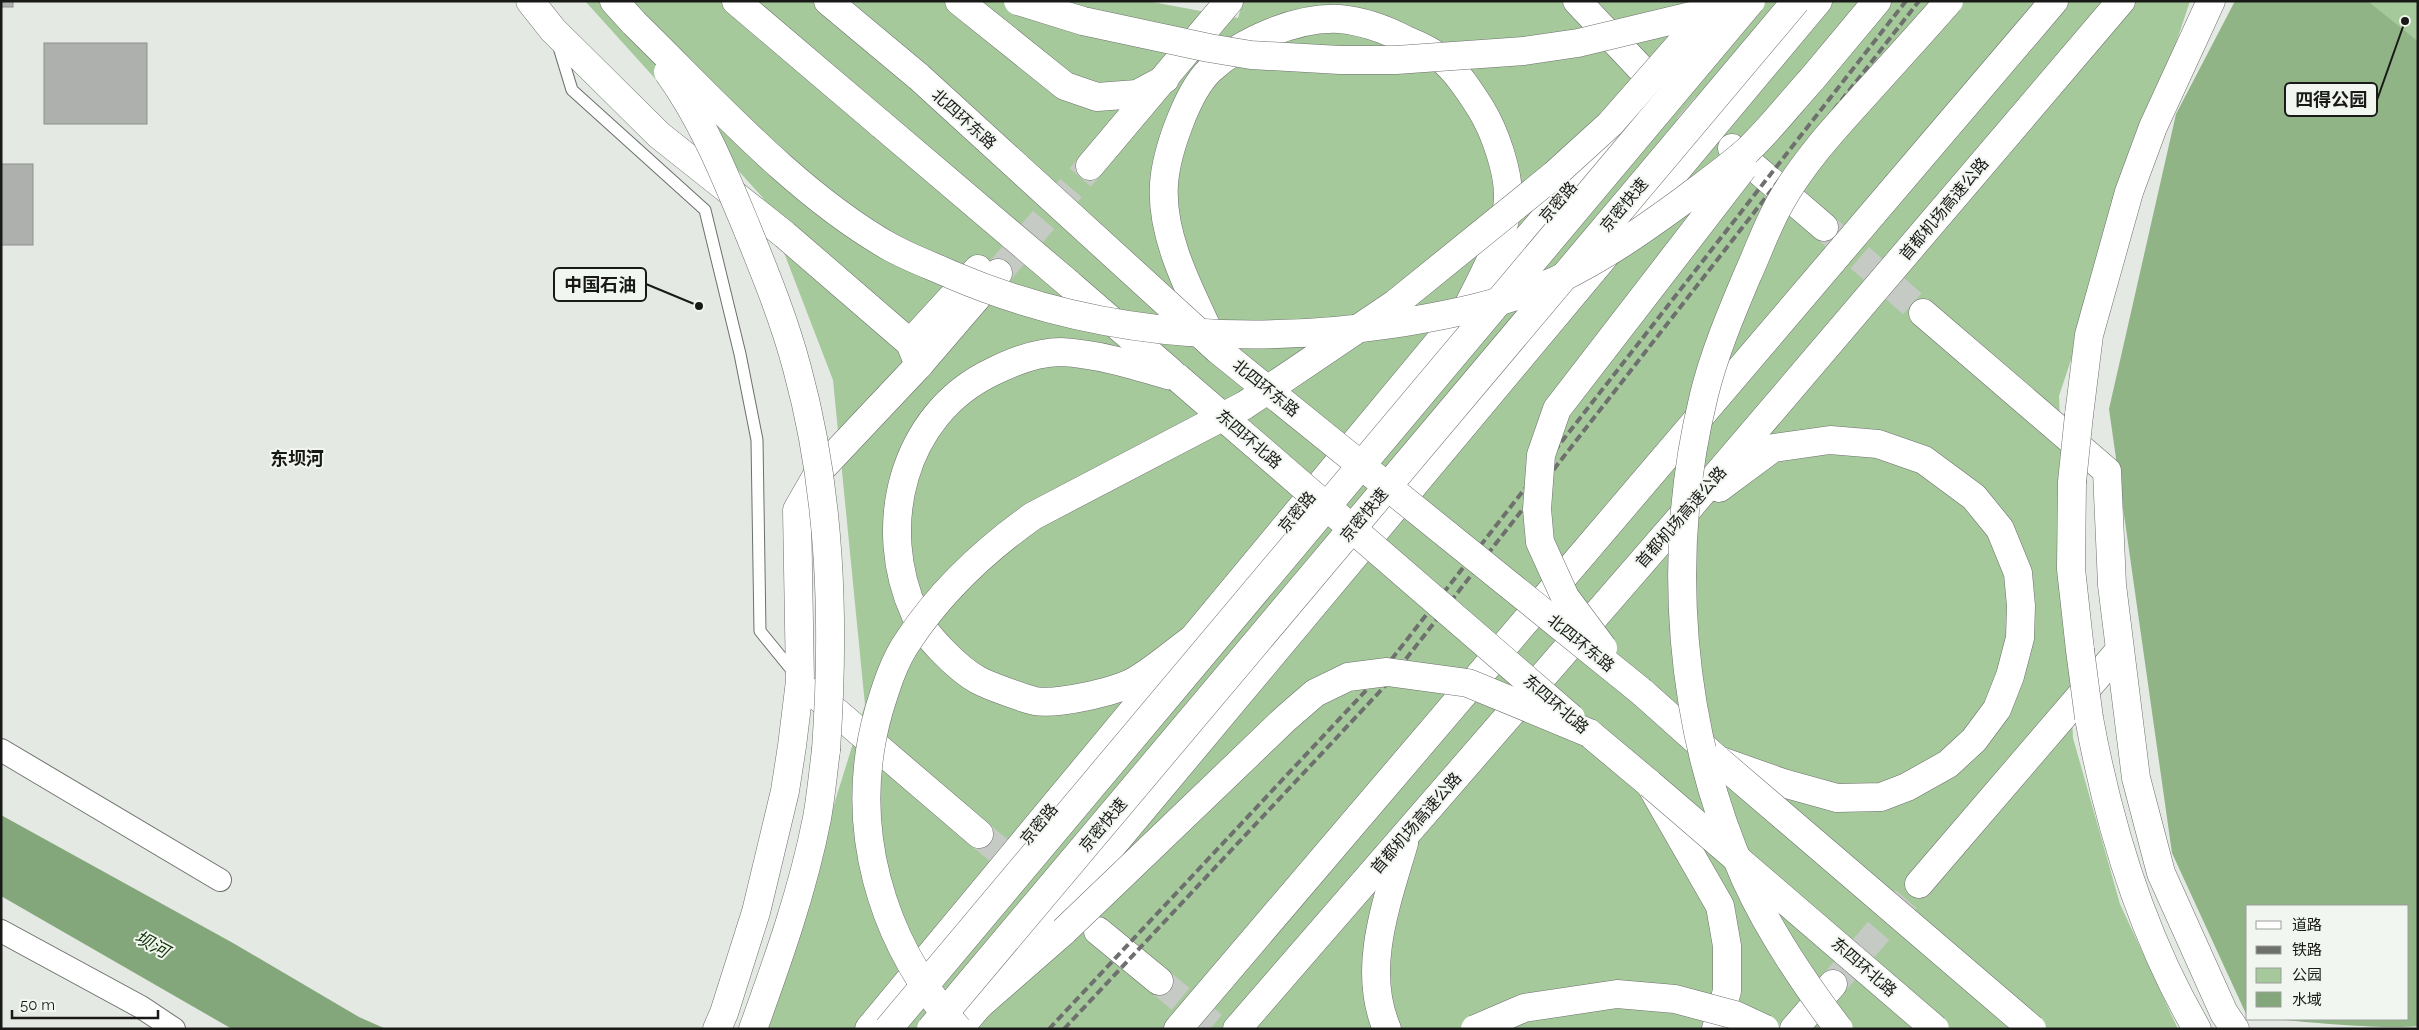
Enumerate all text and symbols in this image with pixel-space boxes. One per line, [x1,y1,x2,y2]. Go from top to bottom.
callout: 四得公园 [2285,83,2377,116]
street label: 北四环东路 [928,85,1000,153]
text: 四得公园 [2295,89,2367,110]
street label: 首都机场高速公路 [1896,154,1992,264]
street label: 京密快速 [1596,174,1652,236]
street label: 京密路 [1535,178,1581,226]
callout: 中国石油 [554,268,646,301]
text: 中国石油 [564,274,636,295]
street label: 北四环东路 [1229,355,1303,421]
street label: 东四环北路 [1213,406,1285,472]
district label: 东坝河 [270,448,324,469]
street label: 首都机场高速公路 [1632,462,1730,572]
street label: 京密快速 [1336,484,1392,546]
street label: 京密路 [1274,488,1320,536]
street label: 北四环东路 [1544,610,1618,676]
street label: 东四环北路 [1520,671,1592,737]
street label: 首都机场高速公路 [1367,768,1465,878]
street label: 京密快速 [1075,794,1131,856]
street label: 京密路 [1016,800,1062,848]
legend [2246,905,2409,1020]
text: 道路 [2292,916,2322,934]
water label: 坝河 [131,926,175,963]
street label: 东四环北路 [1828,934,1900,1000]
text: 铁路 [2292,941,2322,959]
text: 公园 [2292,966,2322,984]
scale bar [12,988,159,1020]
text: 水域 [2292,991,2322,1009]
text: 50 m [20,996,55,1014]

